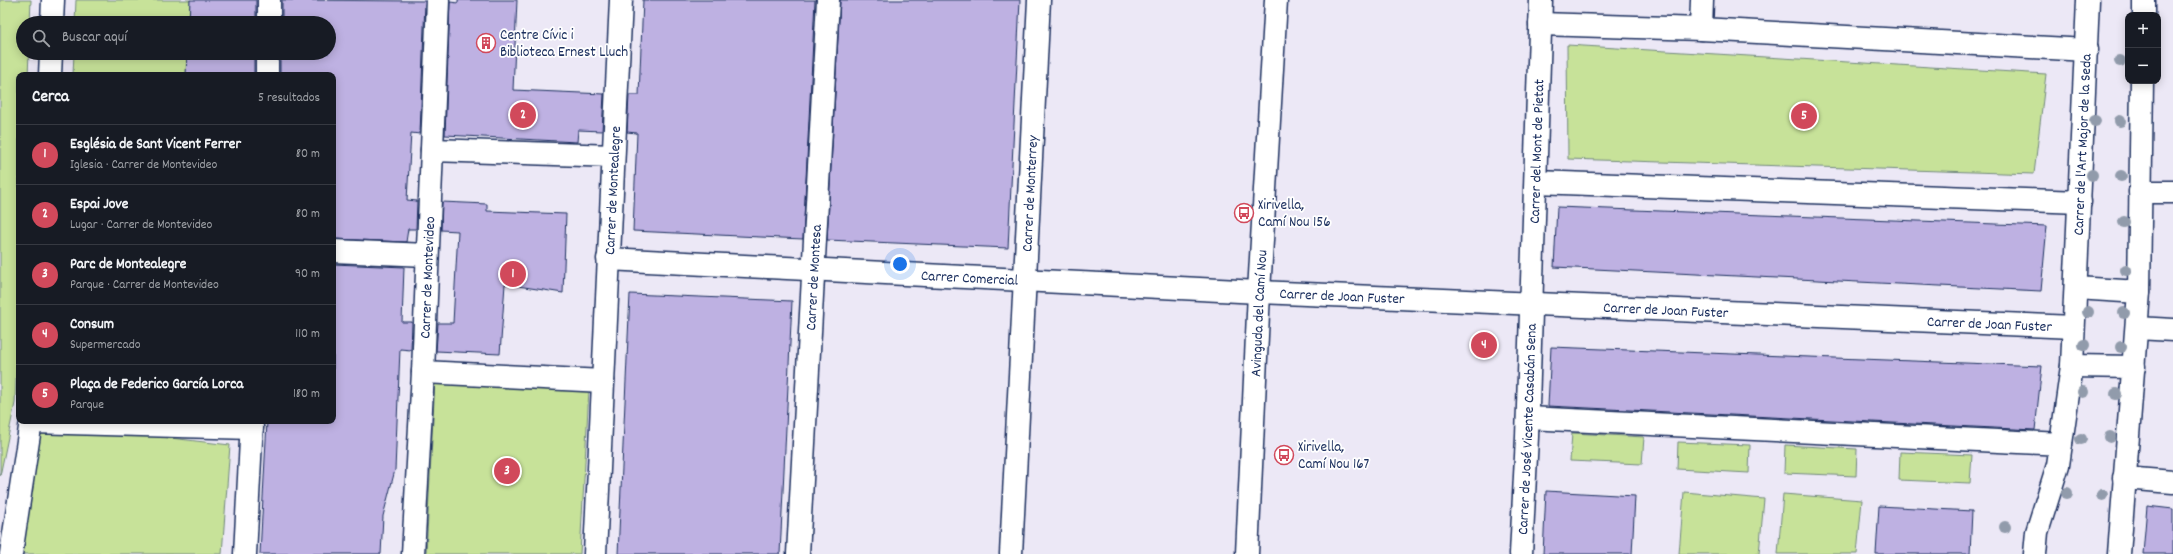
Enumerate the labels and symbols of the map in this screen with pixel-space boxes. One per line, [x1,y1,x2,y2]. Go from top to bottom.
place label: Centre Cívic i Biblioteca Ernest Lluch [500,25,628,64]
building icon: Centre Cívic i Biblioteca Ernest Lluch [475,32,497,54]
street label: Carrer de l'Art Major de la Seda [2069,52,2099,236]
street label: Carrer del Mont de Pietat [1525,78,1551,224]
pin: 2 [510,100,536,130]
pin: 5 [1791,101,1817,131]
street label: Carrer de Montealegre [600,125,628,255]
street label: Carrer de Monterrey [1017,134,1045,252]
place label: Xirivella, Camí Nou 156 [1258,195,1331,234]
bus stop icon: Xirivella, Camí Nou 156 [1233,202,1255,224]
street label: Carrer de Montevideo [415,216,442,339]
street label: Carrer de Montesa [801,223,829,331]
street label: Avinguda del Camí Nou [1246,249,1274,377]
your location [890,254,910,274]
pin: 1 [500,259,526,289]
street label: Carrer Comercial [920,266,1019,293]
street label: Carrer de Joan Fuster [1279,284,1405,311]
street label: Carrer de Joan Fuster [1603,298,1729,325]
street label: Carrer de Joan Fuster [1926,312,2053,339]
street label: Carrer de José Vicente Casabán Sena [1513,322,1544,535]
pin: 4 [1471,330,1497,360]
place label: Xirivella, Camí Nou 167 [1298,437,1370,476]
bus stop icon: Xirivella, Camí Nou 167 [1273,444,1295,466]
pin: 3 [494,456,520,486]

